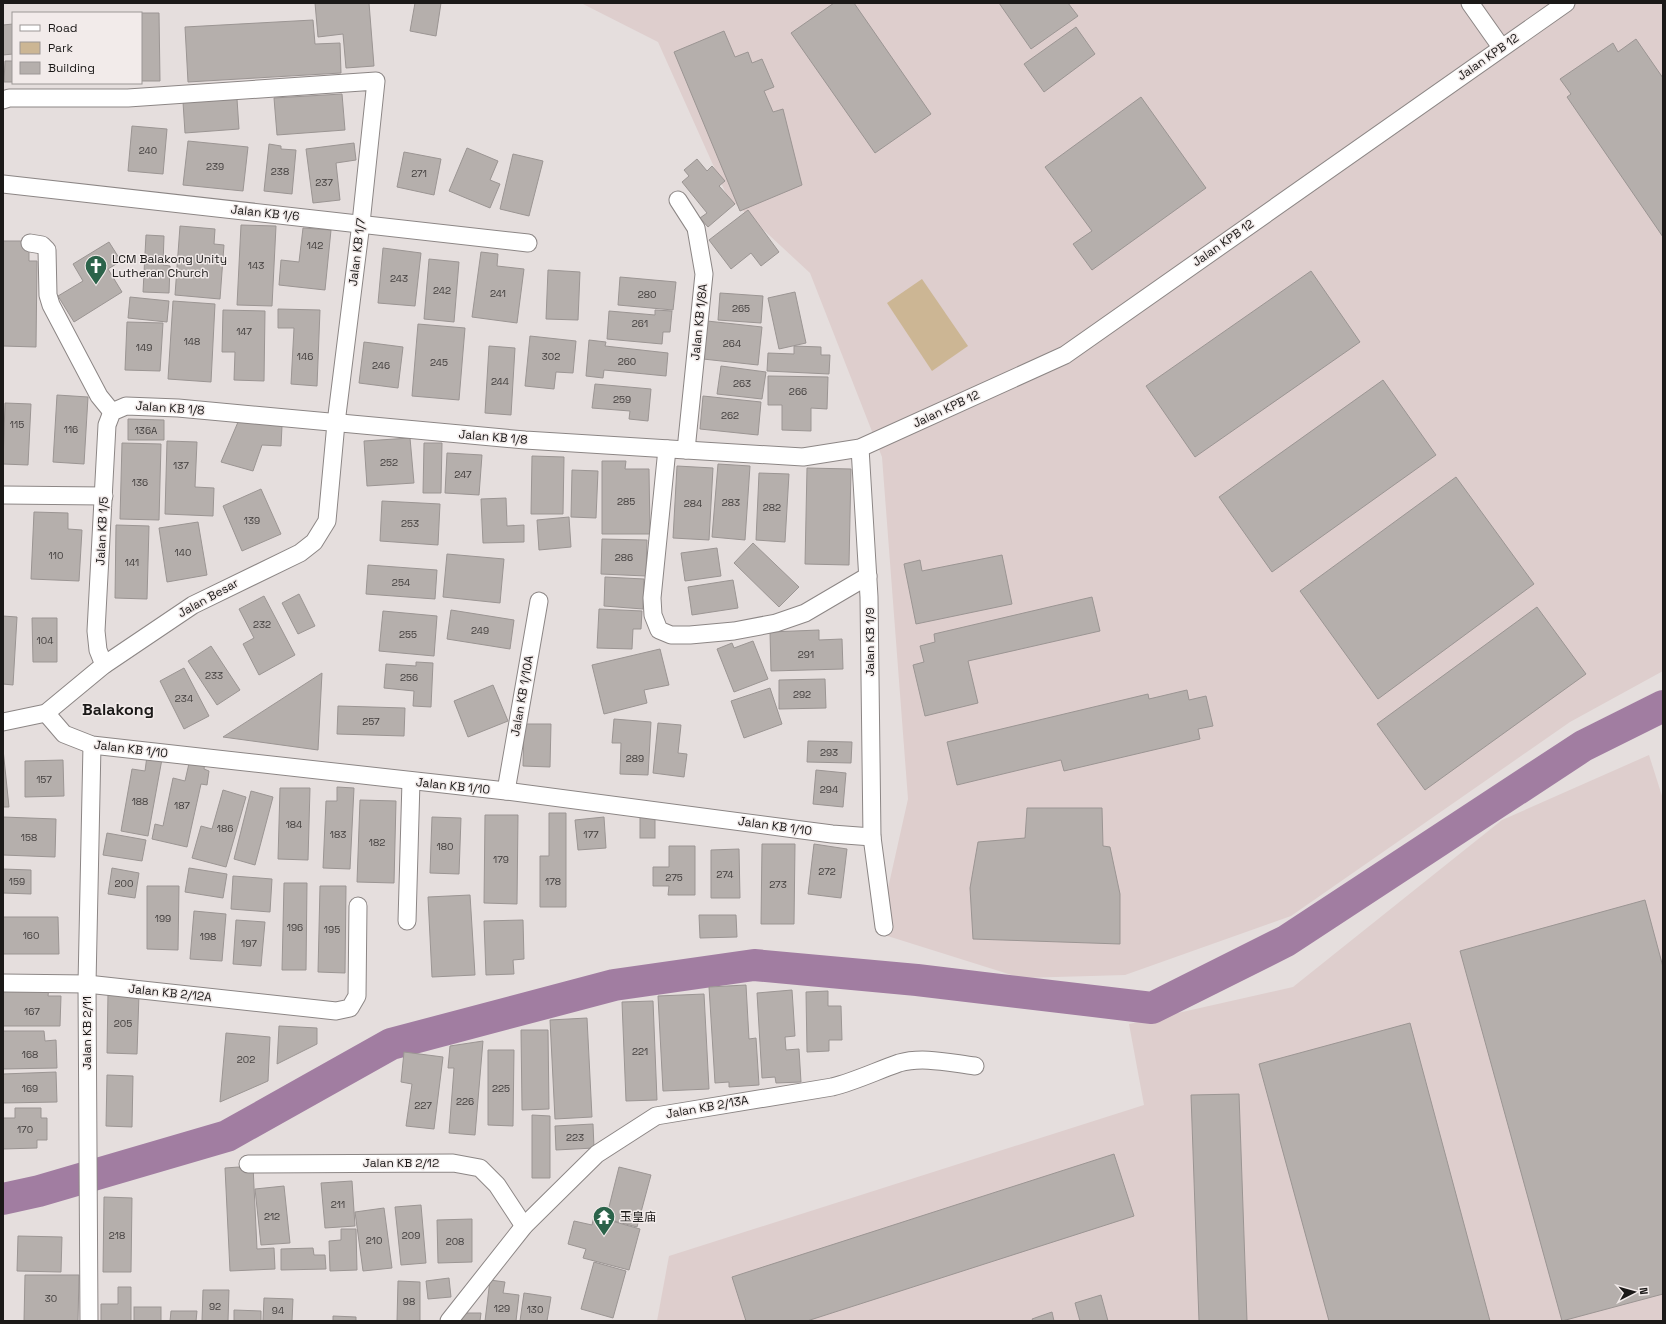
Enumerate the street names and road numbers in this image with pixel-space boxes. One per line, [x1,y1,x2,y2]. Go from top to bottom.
street label: Jalan KPB 12 [1454,30,1522,84]
street label: Jalan KB 1/6 [230,201,300,225]
street label: Jalan KPB 12 [1189,216,1257,270]
street label: Jalan KB 1/7 [345,217,369,287]
street label: Jalan KB 1/8A [687,283,711,361]
street label: Jalan KPB 12 [910,387,982,431]
street label: Jalan KB 1/8 [135,398,205,418]
street label: Jalan KB 1/8 [458,426,528,448]
street label: Jalan KB 1/5 [92,496,112,566]
street label: Jalan Besar [175,575,241,621]
street label: Jalan KB 1/9 [862,607,878,677]
street label: Jalan KB 1/10A [507,654,537,738]
street label: Jalan KB 1/10 [93,737,169,761]
street label: Jalan KB 1/10 [415,774,491,798]
street label: Jalan KB 1/10 [737,813,813,839]
street label: Jalan KB 2/12A [127,981,213,1005]
street label: Jalan KB 2/11 [79,996,95,1070]
street label: Jalan KB 2/13A [664,1092,750,1122]
street label: Jalan KB 2/12 [363,1155,439,1171]

